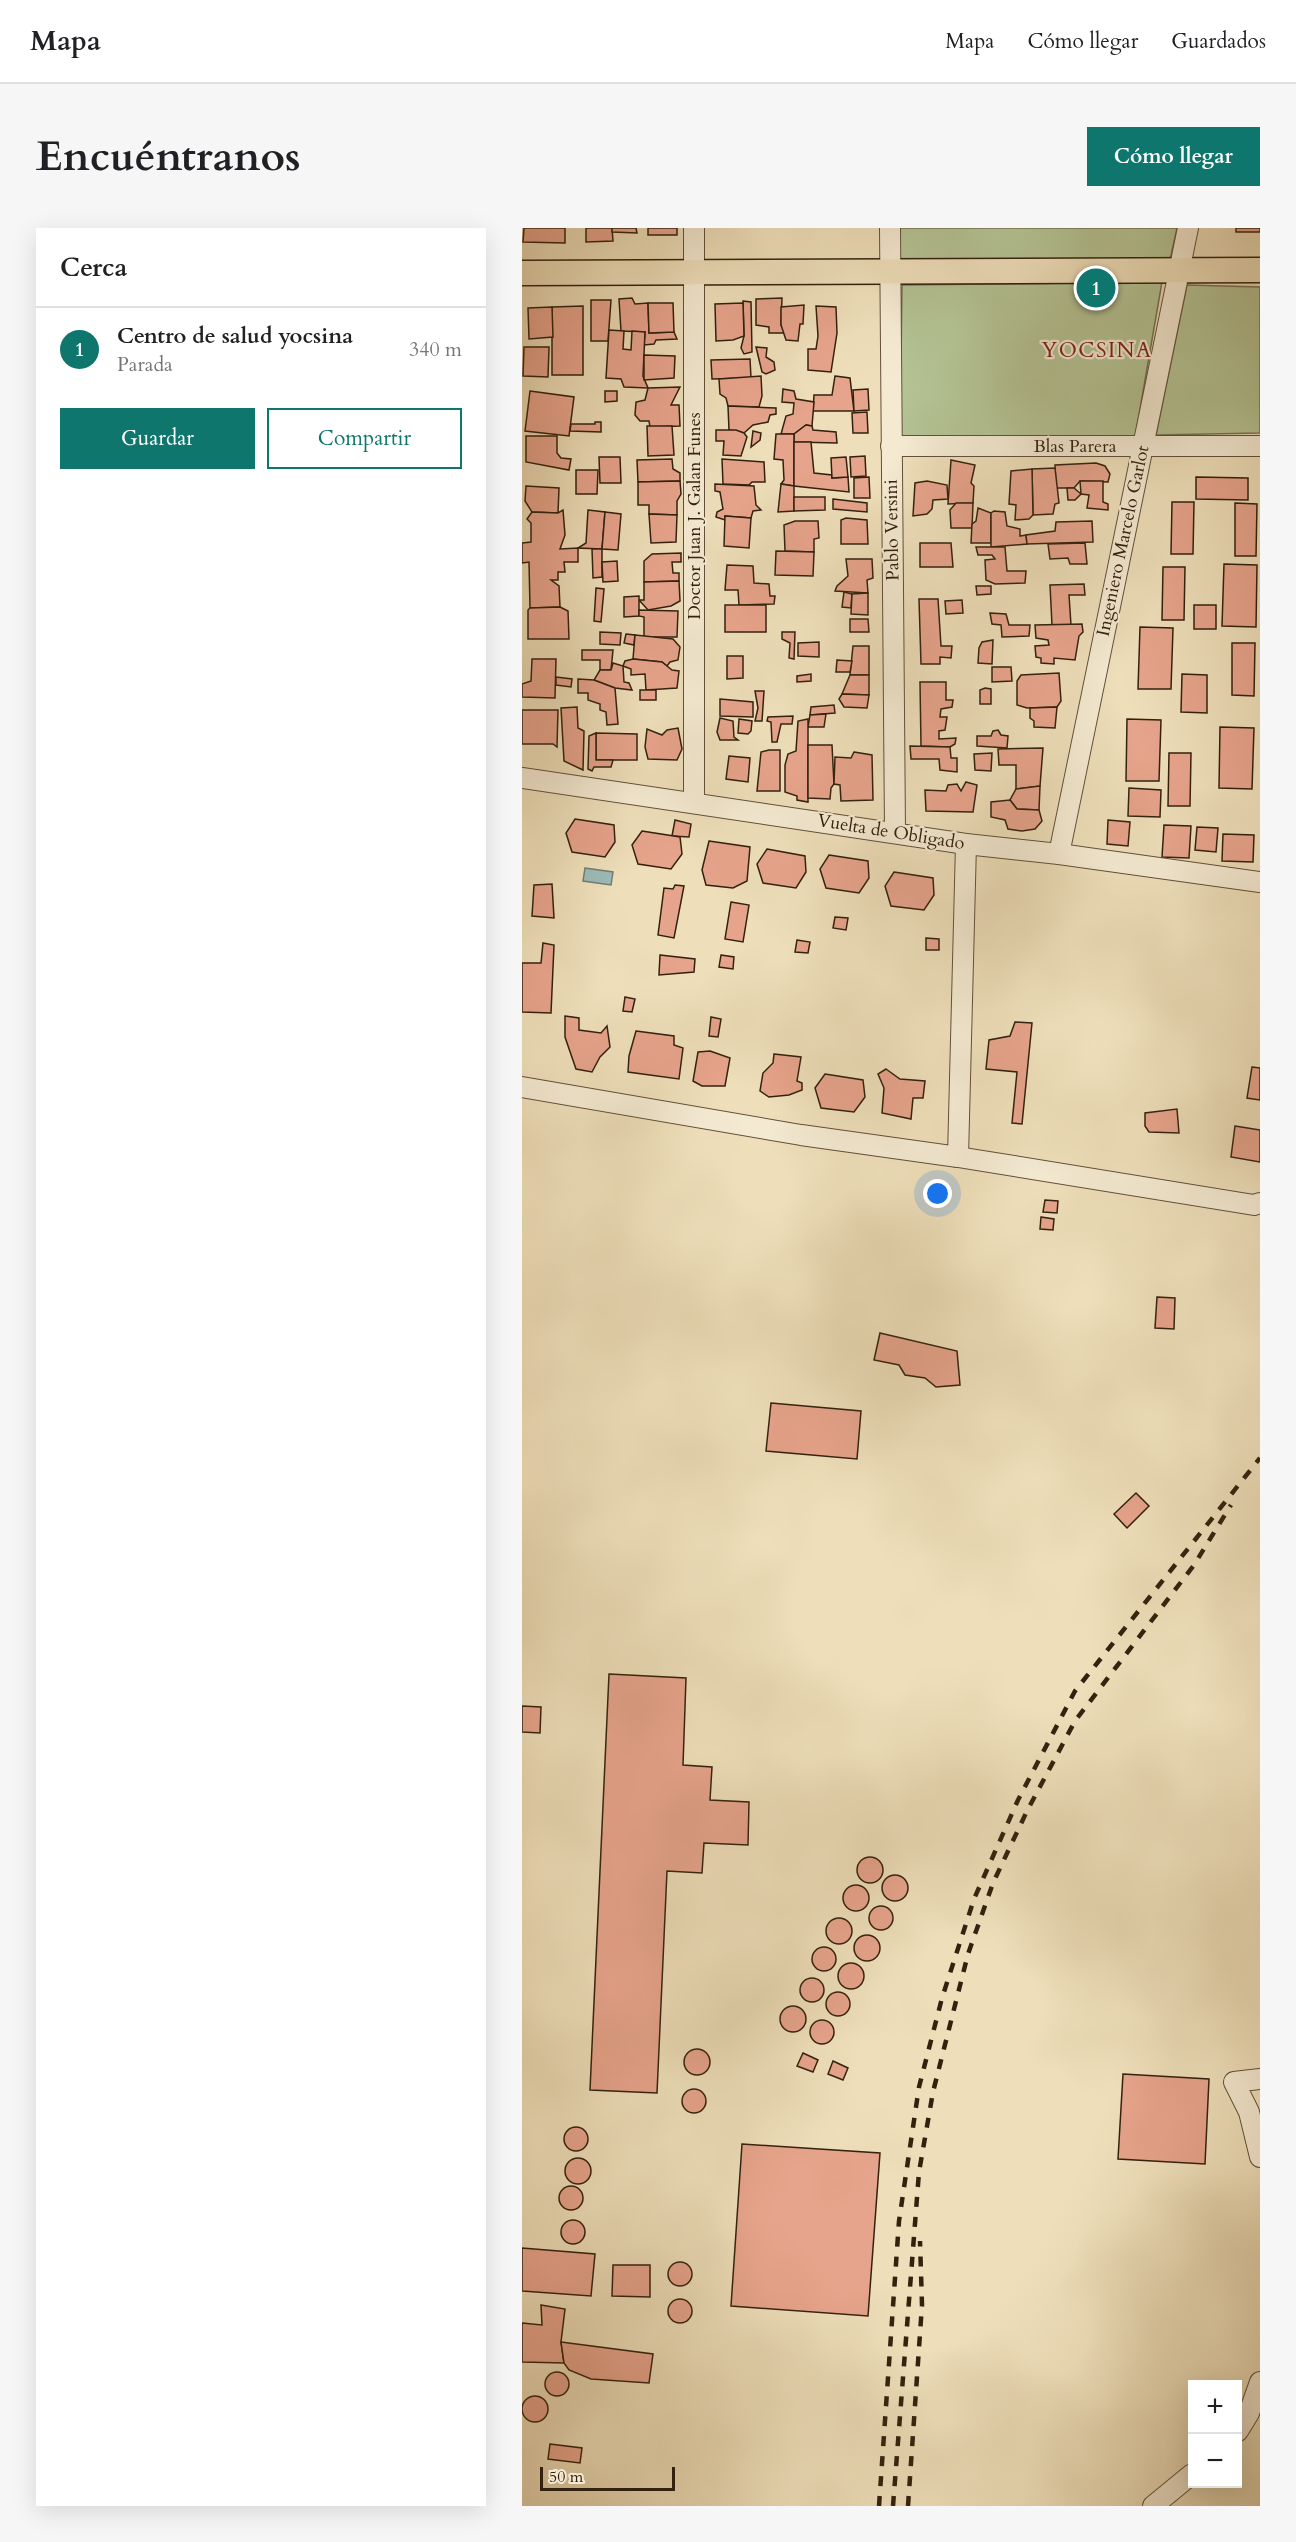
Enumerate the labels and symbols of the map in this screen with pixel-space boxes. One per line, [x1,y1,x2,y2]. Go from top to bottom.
pin: 1 [1076,266,1116,310]
district label: YOCSINA [1042,336,1152,365]
street label: Doctor Juan J. Galan Funes [682,412,707,620]
street label: Blas Parera [1034,434,1117,459]
street label: Ingeniero Marcelo Garlot [1091,443,1156,639]
street label: Pablo Versini [879,479,905,581]
street label: Vuelta de Obligado [816,808,967,856]
your location [923,1179,952,1208]
scale bar [540,2464,675,2492]

